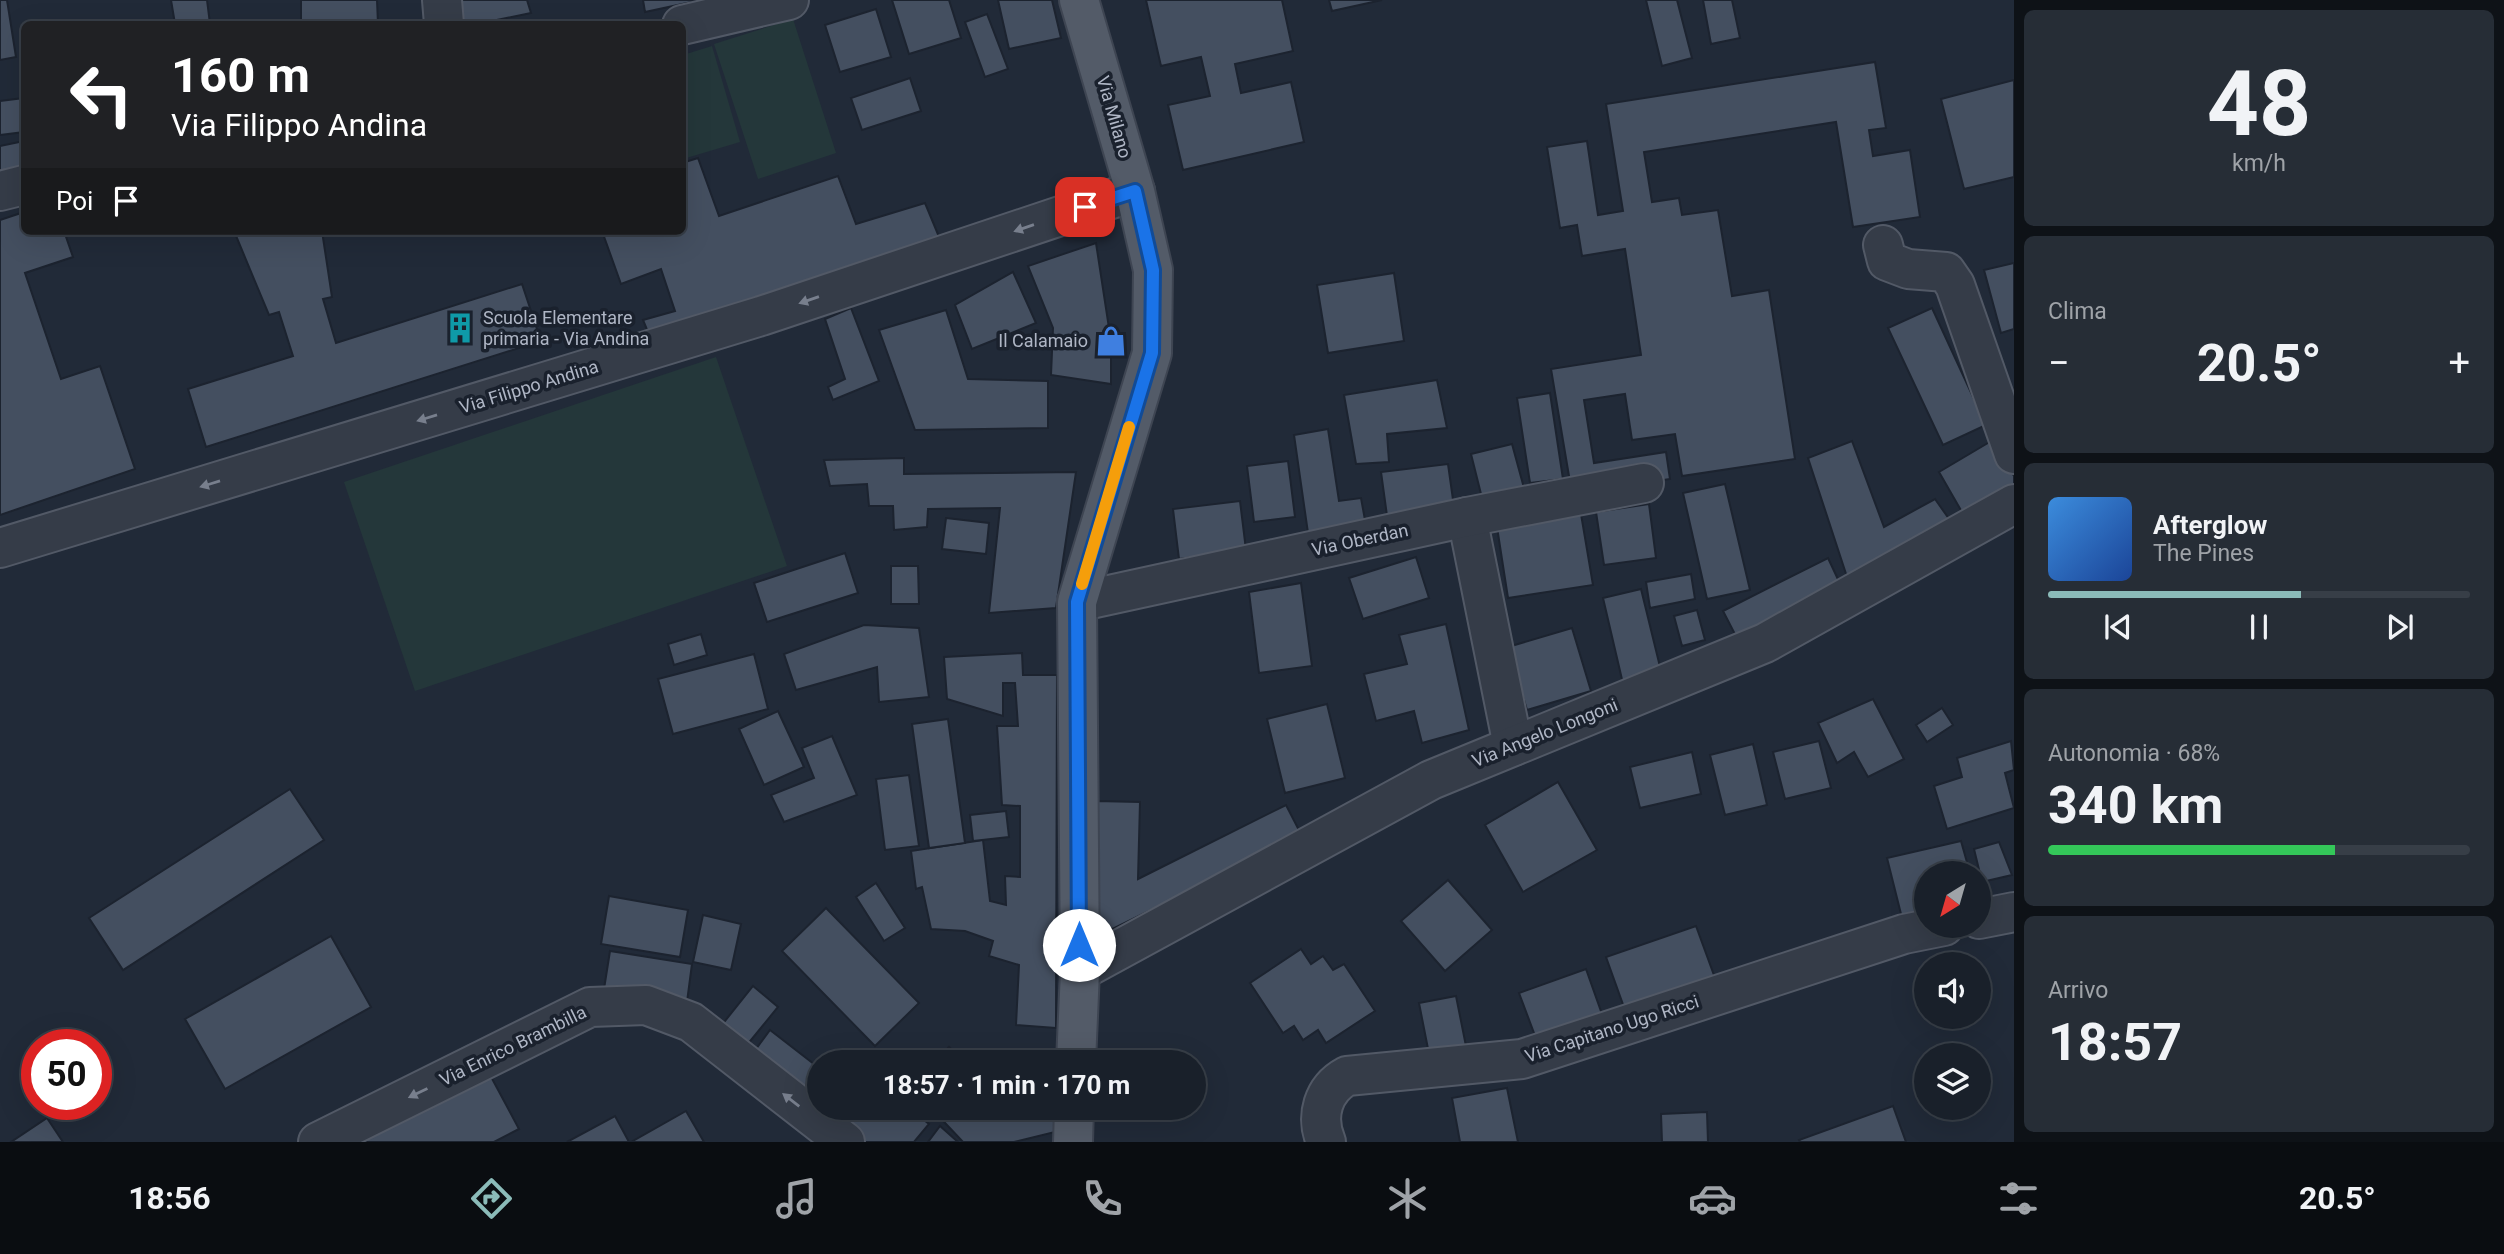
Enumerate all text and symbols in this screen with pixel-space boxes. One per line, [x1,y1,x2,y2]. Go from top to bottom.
text: 160 m [171,47,310,104]
icon: left [56,49,147,140]
text: 48 [2207,51,2311,157]
street label: Via Milano [1093,73,1136,160]
text: Via Filippo Andina [171,106,427,144]
text: km/h [2232,150,2286,177]
pin [1055,177,1115,237]
icon: arrive [107,182,145,220]
text: Poi [56,186,93,216]
icon: arrive [1066,188,1104,226]
one-way arrow [1014,223,1035,234]
one-way arrow [798,295,819,306]
text: Clima [2048,298,2107,325]
place label: Scuola Elementare primaria - Via Andina [483,307,649,349]
building icon: Scuola Elementare primaria - Via Andina [443,311,477,345]
shop icon: Il Calamaio [1094,324,1128,358]
place label: Il Calamaio [998,330,1088,351]
text: 20.5° [2197,333,2322,394]
text: − [2048,341,2070,385]
text: + [2448,341,2470,385]
street label: Via Filippo Andina [457,355,601,418]
one-way arrow [417,414,438,424]
one-way arrow [199,480,220,490]
text: Afterglow [2153,510,2267,540]
street label: Via Oberdan [1310,519,1410,560]
text: The Pines [2153,540,2254,567]
icon: previous [2099,608,2137,646]
icon: pause [2240,608,2278,646]
icon: next [2381,608,2419,646]
street label: Via Angelo Longoni [1469,694,1621,771]
text: Autonomia · 68% [2048,740,2220,767]
text: 340 km [2048,775,2223,836]
north arrow [1914,861,1992,938]
map controls [1914,861,1991,1120]
position arrow [1042,908,1116,982]
button: sound [1914,952,1991,1029]
text: Arrivo [2048,977,2108,1004]
street label: Via Capitano Ugo Ricci [1522,990,1701,1067]
street label: Via Enrico Brambilla [436,1001,589,1090]
text: 18:57 [2048,1012,2182,1073]
speed limit sign: 50 [21,1029,112,1120]
button: layers [1914,1043,1991,1120]
text: 18:57 · 1 min · 170 m [883,1070,1130,1100]
one-way arrow [408,1087,428,1098]
one-way arrow [783,1093,801,1108]
icon: directions [467,1174,516,1223]
icon: music [772,1174,821,1223]
icon: phone [1078,1174,1127,1223]
icon: climate [1383,1174,1432,1223]
icon: car [1688,1174,1737,1223]
icon: filters [1994,1174,2043,1223]
text: 18:56 [128,1179,211,1217]
text: 20.5° [2299,1179,2376,1217]

